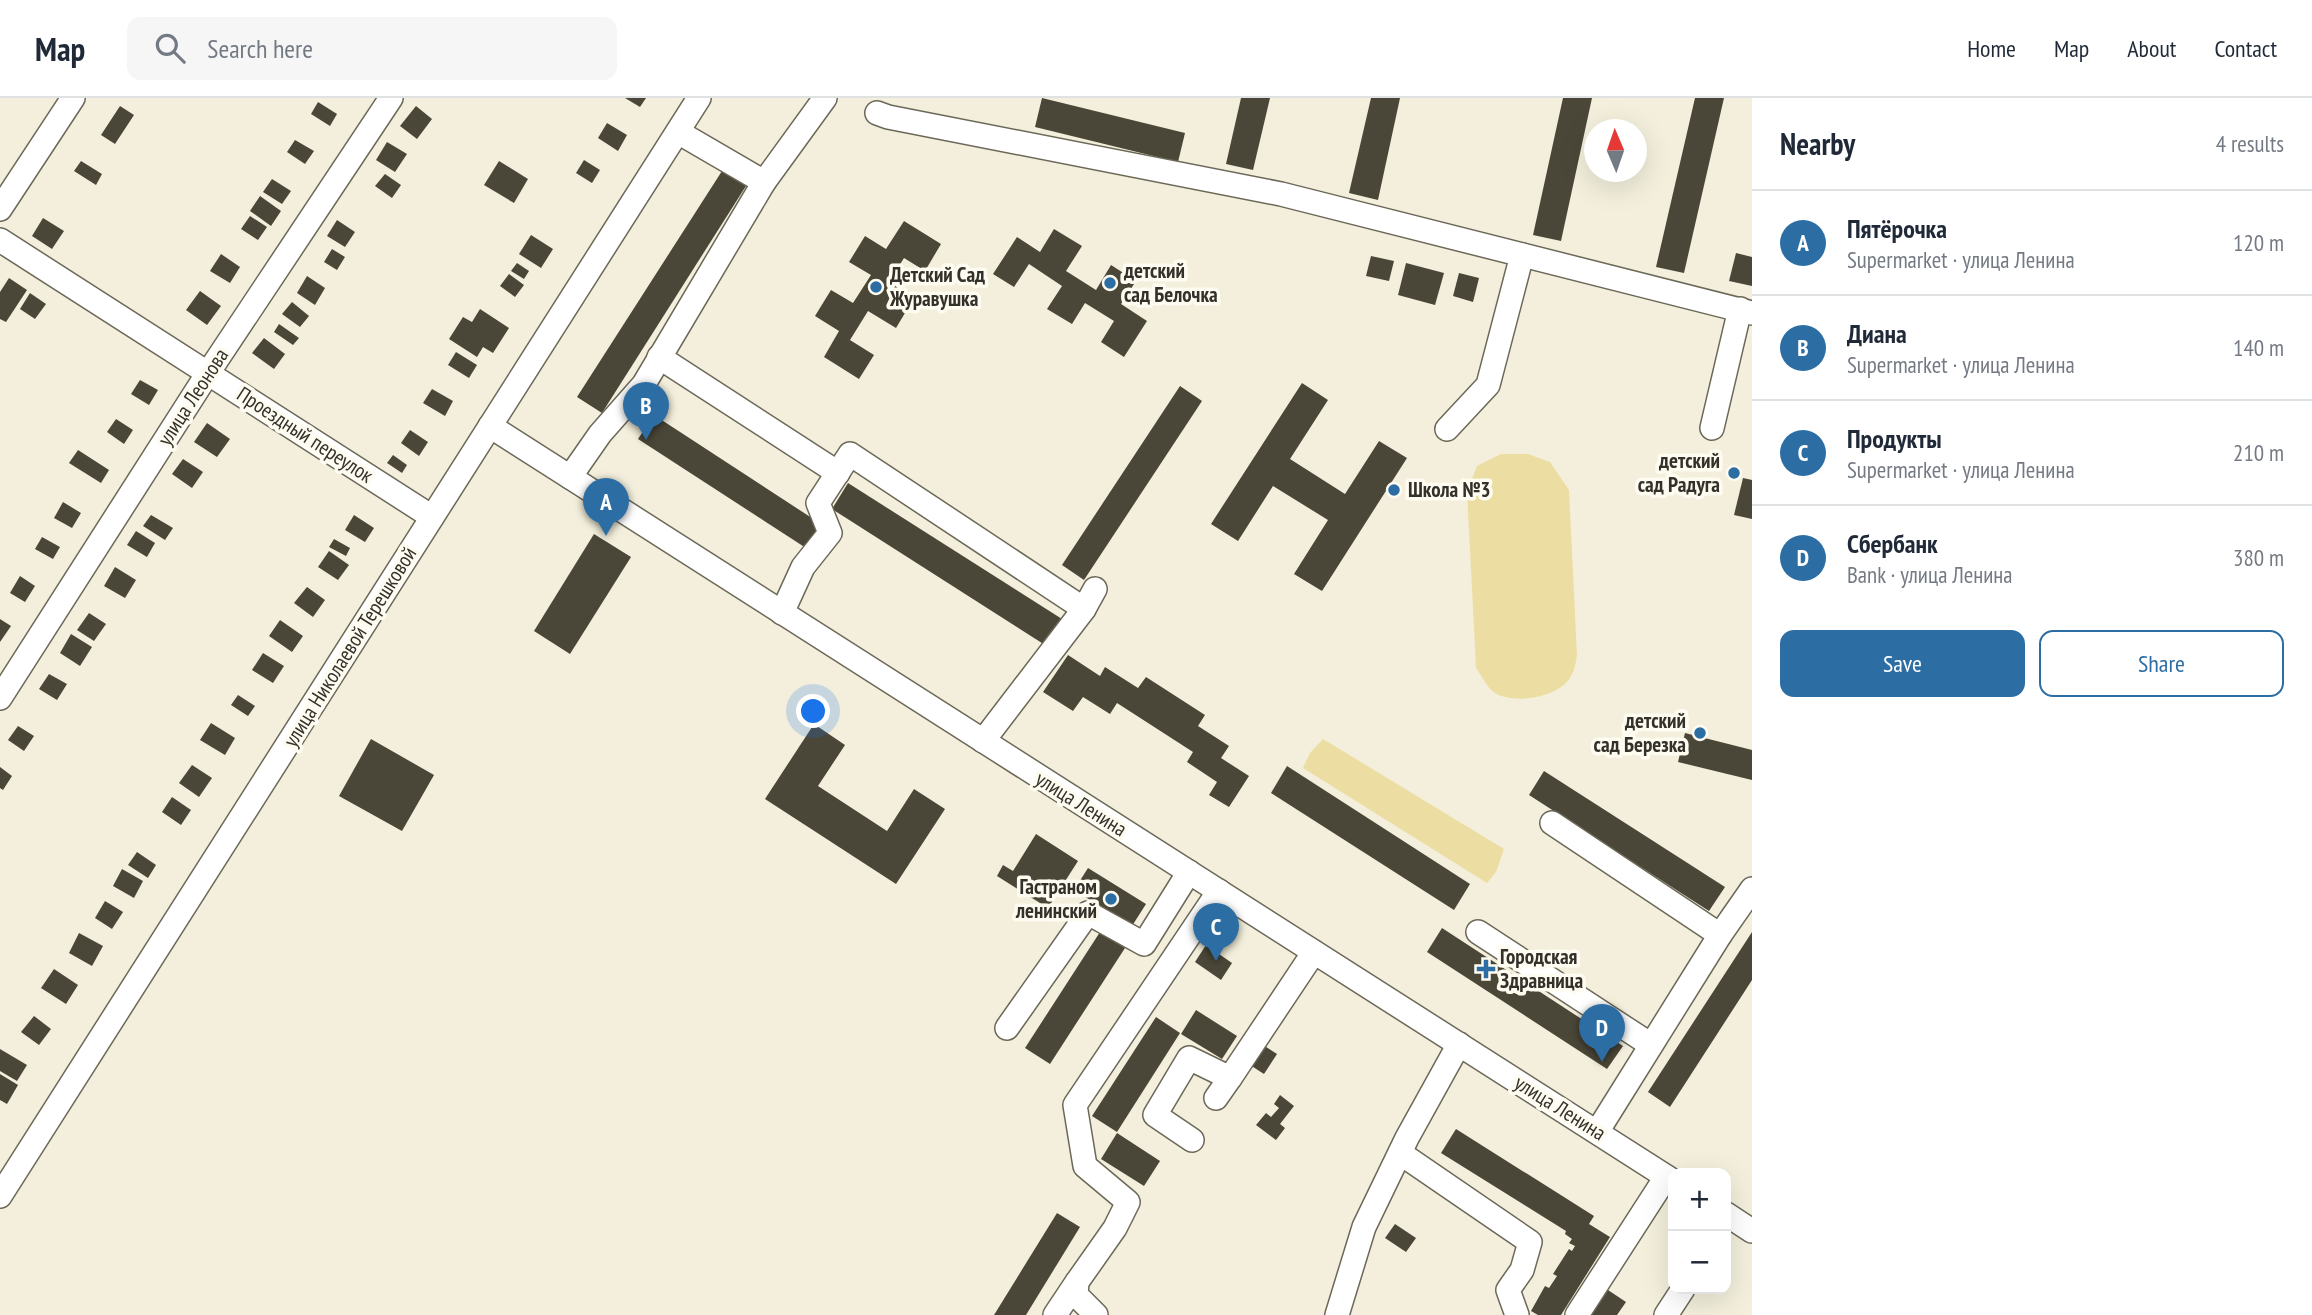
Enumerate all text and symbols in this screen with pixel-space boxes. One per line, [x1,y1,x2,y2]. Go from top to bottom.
search box [127,17,617,80]
text: Map [35,27,85,70]
icon: search [151,29,189,67]
text: Search here [207,32,313,65]
text: Home [1967,33,2016,64]
text: Map [2054,33,2089,64]
text: About [2127,33,2176,64]
text: Contact [2214,33,2277,64]
north arrow [1584,119,1647,182]
text: Nearby [1780,124,1855,163]
text: 4 results [2216,129,2284,158]
text: Пятёрочка [1847,212,1947,245]
text: A [1797,228,1809,257]
text: 120 m [2233,228,2284,257]
text: Supermarket · улица Ленина [1847,245,2075,274]
place label: детский сад Белочка [1123,257,1218,308]
place label: Детский Сад Журавушка [889,261,985,312]
marker: детский сад Белочка [1102,275,1118,291]
marker: Детский Сад Журавушка [868,279,884,295]
text: Диана [1847,317,1907,350]
text: B [1797,333,1809,362]
text: 140 m [2233,333,2284,362]
street label: улица Леонова [151,343,234,451]
text: Supermarket · улица Ленина [1847,350,2075,379]
street label: Проездный переулок [232,380,379,489]
pin: B [623,382,669,440]
text: Продукты [1847,422,1942,455]
text: C [1798,438,1808,467]
text: 210 m [2233,438,2284,467]
place label: детский сад Радуга [1638,447,1720,498]
text: Supermarket · улица Ленина [1847,455,2075,484]
marker: детский сад Радуга [1726,465,1742,481]
place label: Школа №3 [1408,476,1491,503]
pin: A [583,478,629,536]
marker: Школа №3 [1386,482,1402,498]
text: Сбербанк [1847,527,1938,560]
street label: улица Николаевой Терешковой [277,542,422,752]
text: D [1797,543,1809,572]
text: 380 m [2233,543,2284,572]
text: Bank · улица Ленина [1847,560,2013,589]
button: Save [1780,630,2025,697]
button: Share [2039,630,2284,697]
your location [796,694,830,728]
place label: детский сад Березка [1594,707,1686,758]
marker: детский сад Березка [1692,725,1708,741]
street label: улица Ленина [1031,765,1132,842]
place label: Гастраном ленинский [1015,873,1097,924]
marker: Гастраном ленинский [1103,891,1119,907]
pin: C [1193,903,1239,961]
place label: Городская Здравница [1500,943,1583,994]
marker: Городская Здравница [1478,961,1494,977]
pin: D [1579,1004,1625,1062]
street label: улица Ленина [1510,1069,1611,1146]
map controls [1668,1168,1731,1294]
button: + [1668,1168,1731,1231]
button: − [1668,1231,1731,1294]

